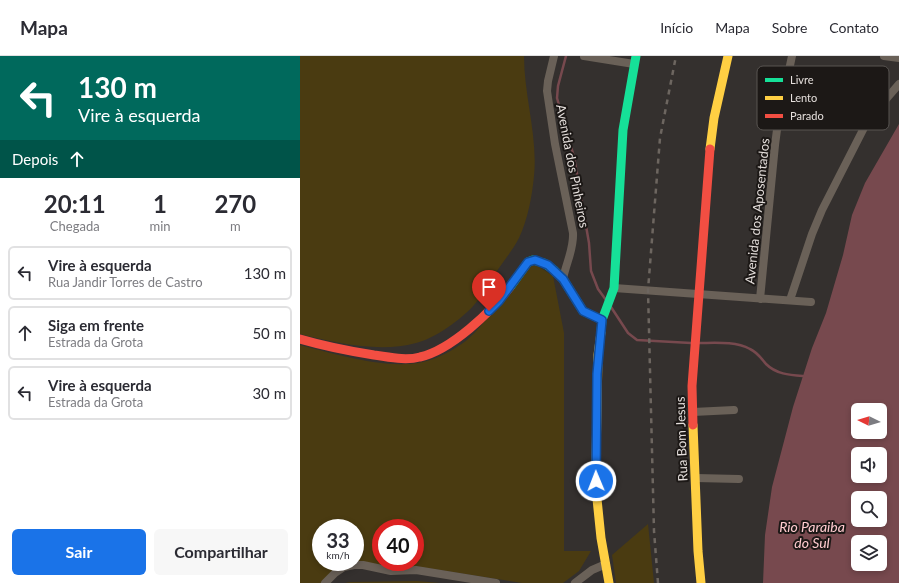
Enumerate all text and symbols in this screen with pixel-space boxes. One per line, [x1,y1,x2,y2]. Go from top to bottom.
text: Mapa [20,16,68,39]
text: Início [660,19,693,36]
text: Mapa [715,19,750,36]
text: Sobre [772,19,807,36]
text: Contato [829,19,879,36]
legend [757,66,889,130]
text: 130 m [78,70,157,104]
icon: left [12,72,64,124]
text: Livre [790,73,814,86]
text: Lento [790,91,817,104]
street label: Avenida dos Pinheiros [553,103,593,230]
text: Vire à esquerda [78,104,201,126]
text: Parado [790,109,824,122]
street label: Avenida dos Aposentados [741,137,773,285]
icon: ahead [66,148,88,170]
text: Depois [12,150,58,168]
text: 20:11 [44,189,106,218]
text: 1 [153,189,167,218]
text: 270 [214,189,256,218]
text: Chegada [50,218,100,234]
text: min [150,218,171,234]
text: m [230,218,241,234]
text: Vire à esquerda [48,256,152,274]
icon: left [14,262,36,284]
text: 130 m [244,264,286,282]
pin [472,270,506,311]
text: Rua Jandir Torres de Castro [48,274,203,290]
icon: arrive [478,276,500,298]
text: Siga em frente [48,316,144,334]
icon: ahead [14,322,36,344]
text: 50 m [252,324,286,342]
text: Estrada da Grota [48,334,143,350]
text: Vire à esquerda [48,376,152,394]
icon: left [14,382,36,404]
text: 30 m [252,384,286,402]
text: Estrada da Grota [48,394,143,410]
street label: Rua Bom Jesus [672,396,690,482]
north arrow [851,403,887,439]
map controls [851,403,887,571]
button: sound [851,447,887,483]
position arrow [575,460,617,502]
button: search [851,491,887,527]
water label: Rio Paraiba do Sul [779,518,845,551]
speed limit sign: 40 [372,519,424,571]
text: 33 [326,528,350,552]
button: Sair [12,529,146,575]
button: Compartilhar [154,529,288,575]
button: layers [851,535,887,571]
text: km/h [326,549,350,561]

